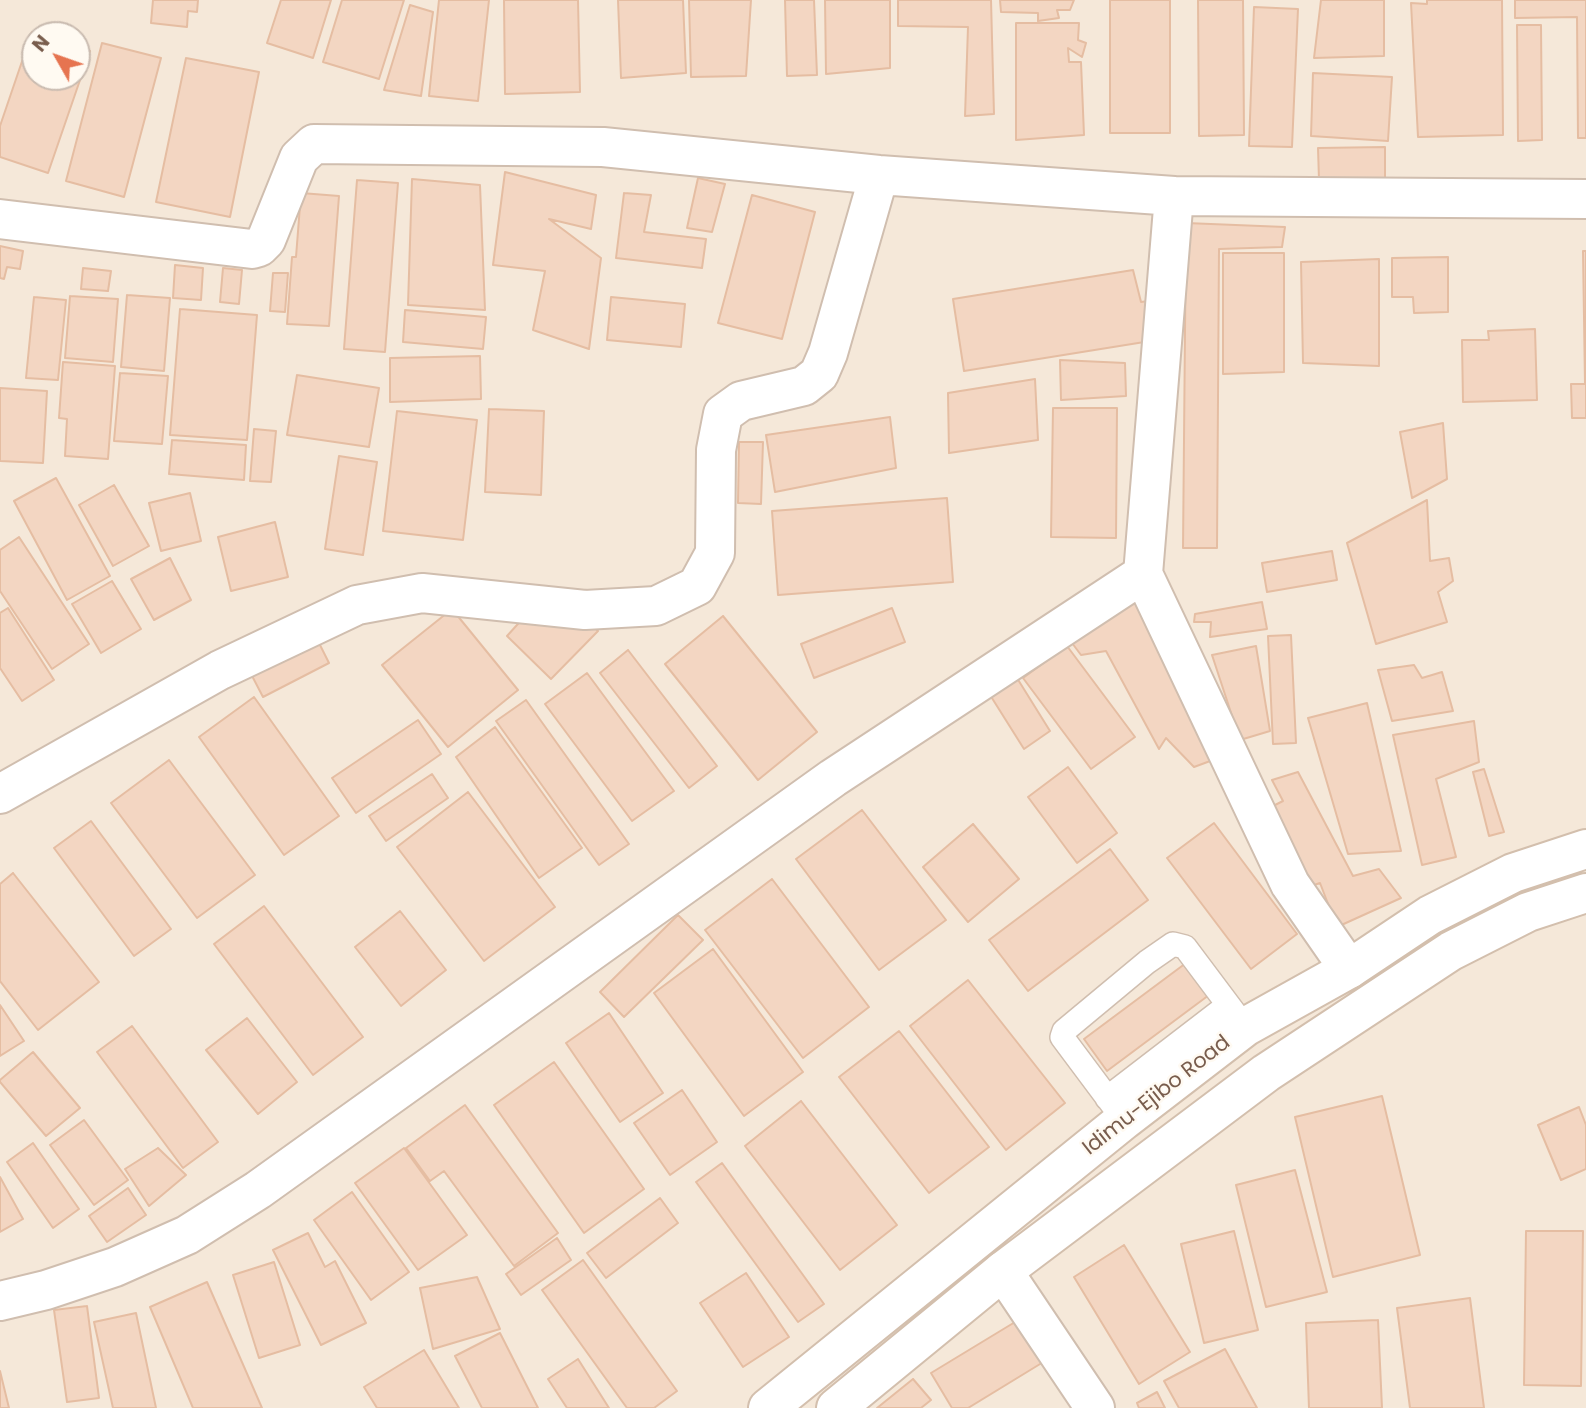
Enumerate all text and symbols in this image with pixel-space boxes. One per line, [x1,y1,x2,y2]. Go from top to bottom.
north arrow [21,21,91,91]
text: N [26,29,56,58]
street label: Idimu-Ejibo Road [1078,1031,1236,1161]

